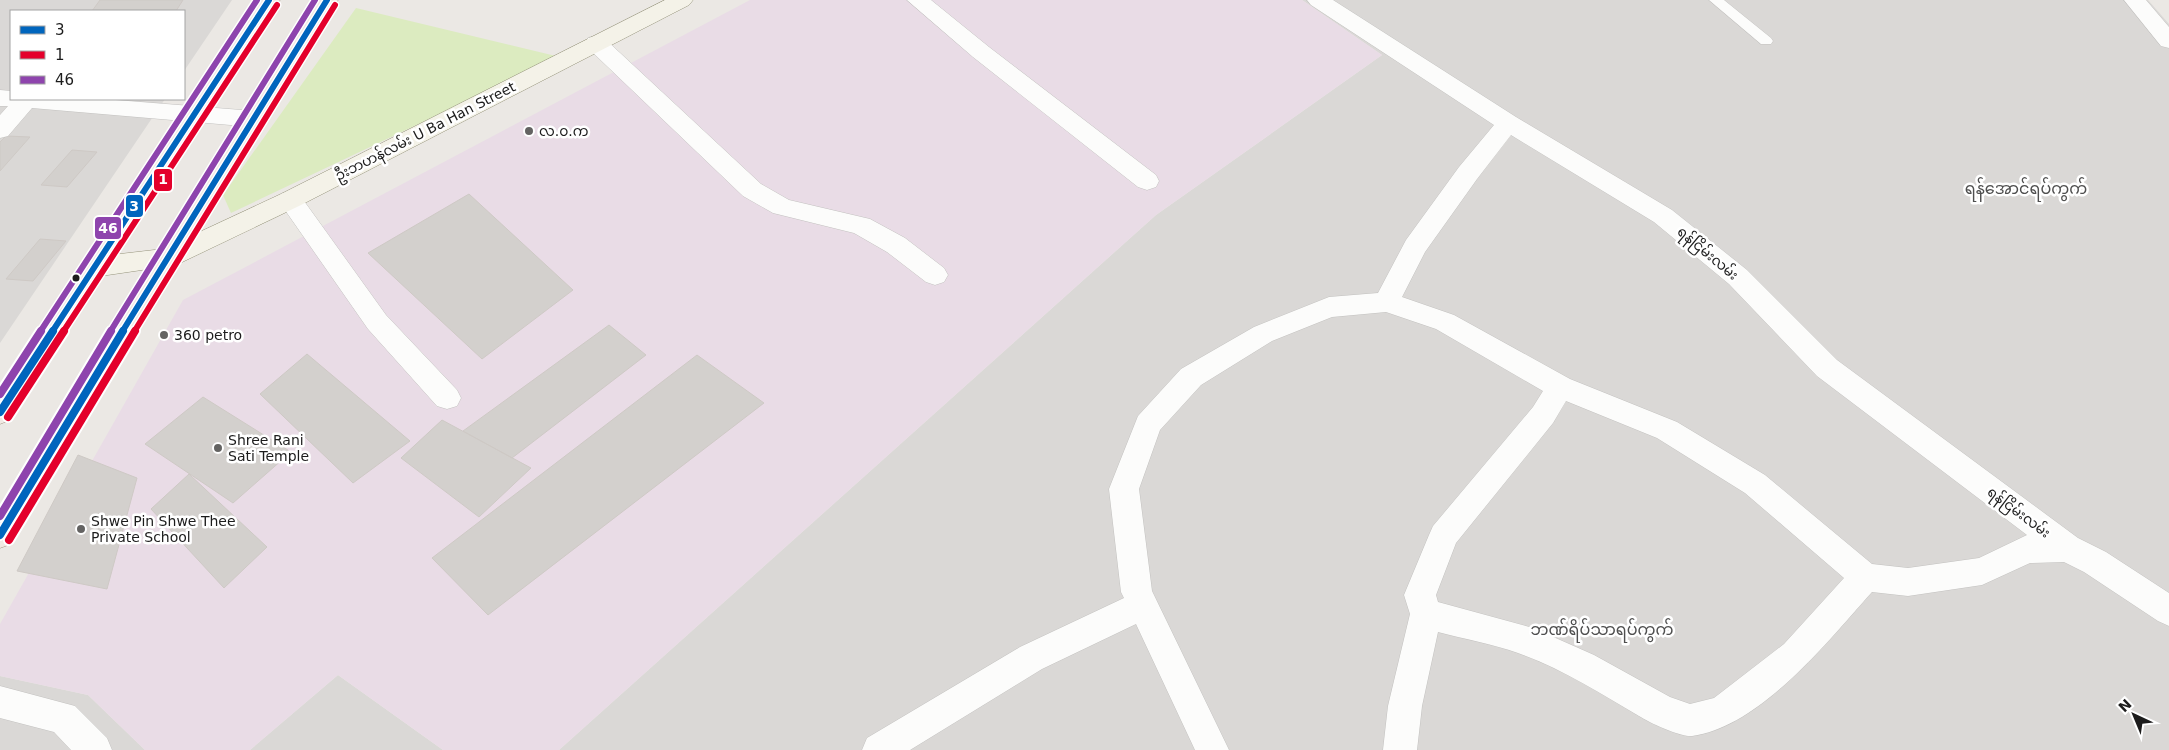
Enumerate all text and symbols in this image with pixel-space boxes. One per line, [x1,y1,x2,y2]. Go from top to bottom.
legend [10,10,185,100]
text: 3 [55,21,65,39]
text: 1 [55,46,65,64]
text: 46 [55,71,74,89]
street label: ဦးဘဟန်လမ်း U Ba Han Street [331,76,520,187]
place label: လ.၀.က [539,123,589,139]
marker: လ.၀.က [523,125,535,137]
line badge: 1 [153,168,173,192]
text: 1 [158,171,168,187]
district label: ရန်အောင်ရပ်ကွက် [1965,177,2087,202]
line badge: 3 [125,194,144,218]
text: 3 [129,198,139,214]
line badge: 46 [94,216,122,240]
text: 46 [98,220,118,236]
street label: ရန်ငြိမ်းလမ်း [1672,221,1743,286]
unlabelled marker [71,273,81,283]
place label: 360 petro [174,327,242,343]
marker: 360 petro [158,329,170,341]
place label: Shree Rani Sati Temple [228,432,309,464]
marker: Shree Rani Sati Temple [212,442,224,454]
street label: ရန်ငြိမ်းလမ်း [1982,482,2055,544]
place label: Shwe Pin Shwe Thee Private School [91,513,236,545]
marker: Shwe Pin Shwe Thee Private School [75,523,87,535]
district label: ဘဏ်ရိပ်သာရပ်ကွက် [1530,618,1674,643]
north arrow [2109,690,2159,740]
text: N [2115,696,2135,715]

